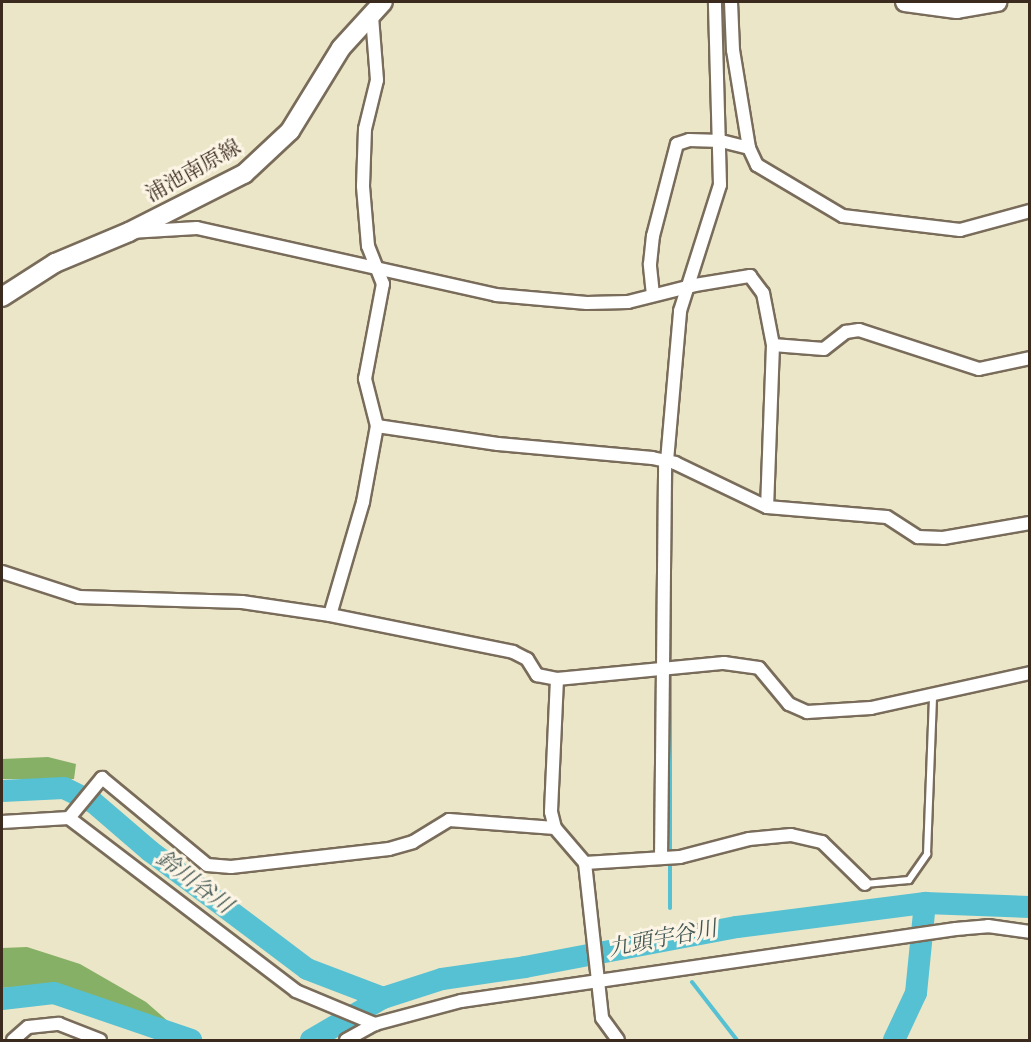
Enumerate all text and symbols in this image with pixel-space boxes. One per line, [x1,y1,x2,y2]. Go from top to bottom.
street label: 浦池南原線 [142,136,246,208]
water label: 鈴川谷川 [150,847,236,921]
water label: 九頭宇谷川 [606,918,720,964]

